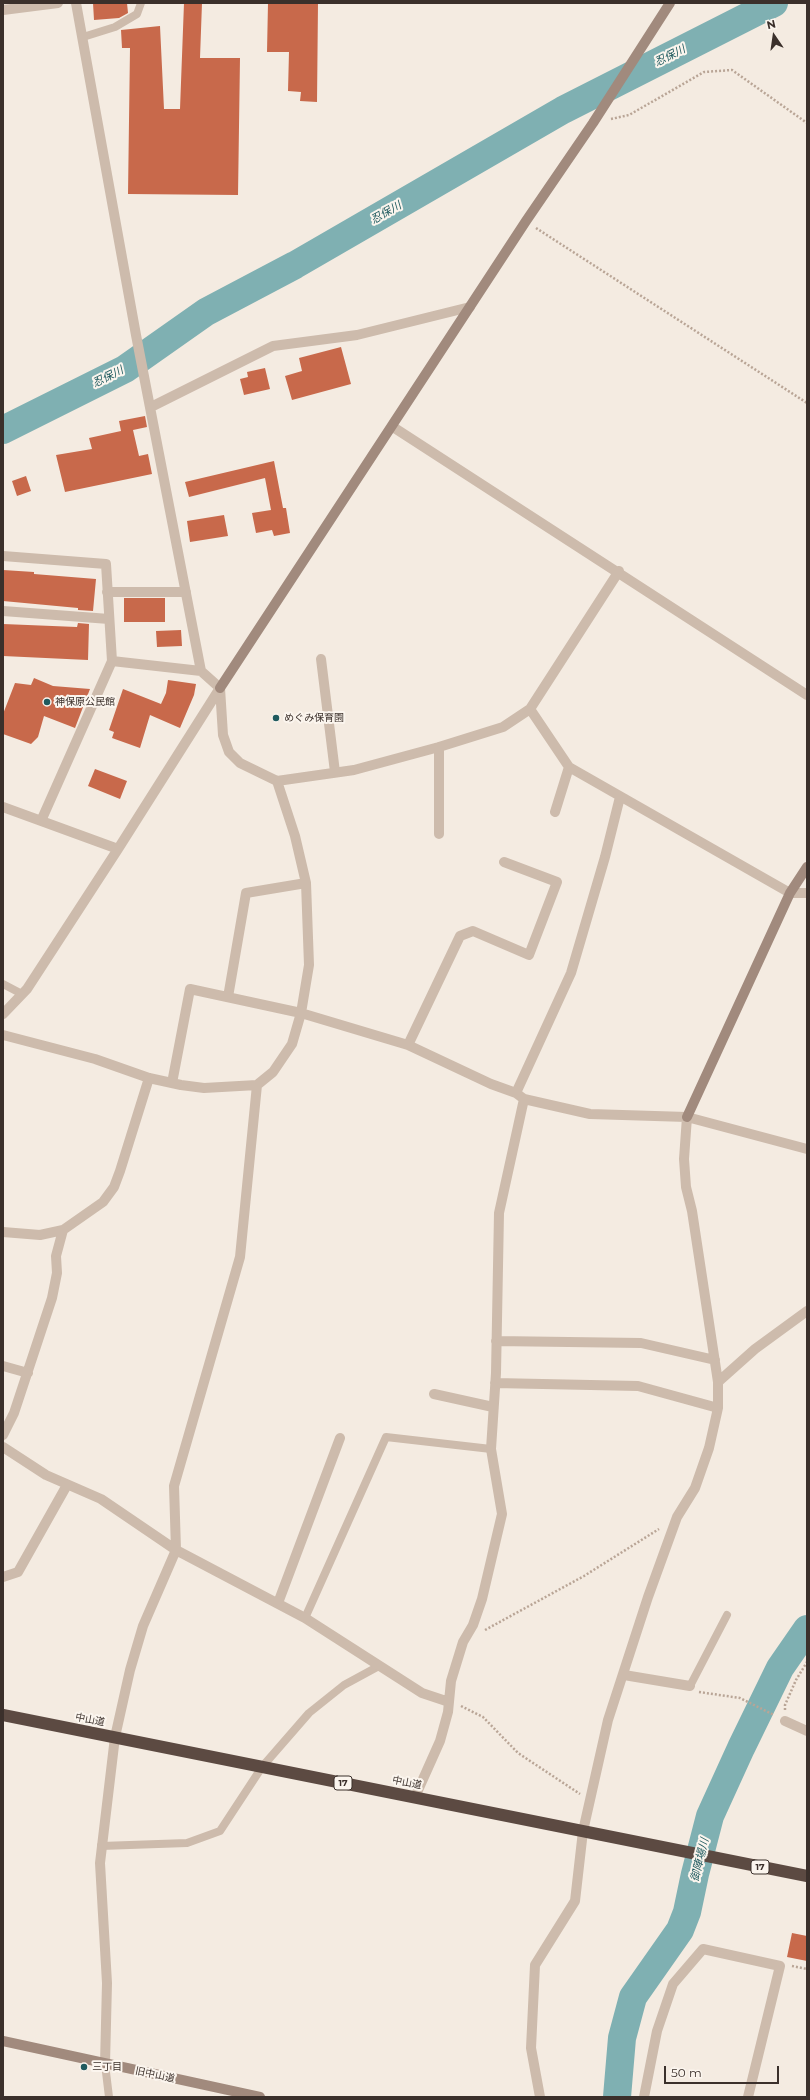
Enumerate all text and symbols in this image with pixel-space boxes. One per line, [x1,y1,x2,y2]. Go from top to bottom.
north arrow [754,16,794,56]
text: N [765,16,777,32]
water label: 忍保川 [652,43,688,69]
water label: 忍保川 [368,199,404,227]
water label: 忍保川 [90,364,126,390]
place label: 神保原公民館 [55,696,115,708]
marker: 神保原公民館 [42,697,52,707]
place label: めぐみ保育園 [284,712,344,724]
marker: めぐみ保育園 [271,713,281,723]
street label: 中山道 [74,1711,106,1729]
street label: 中山道 [391,1774,423,1792]
road number: 17 [334,1776,352,1790]
water label: 御陣場川 [688,1837,712,1883]
road number: 17 [751,1860,769,1874]
scale bar [666,2058,781,2084]
place label: 三丁目 [92,2061,122,2073]
marker: 三丁目 [79,2062,89,2072]
street label: 旧中山道 [134,2065,176,2085]
text: 50 m [671,2065,702,2080]

